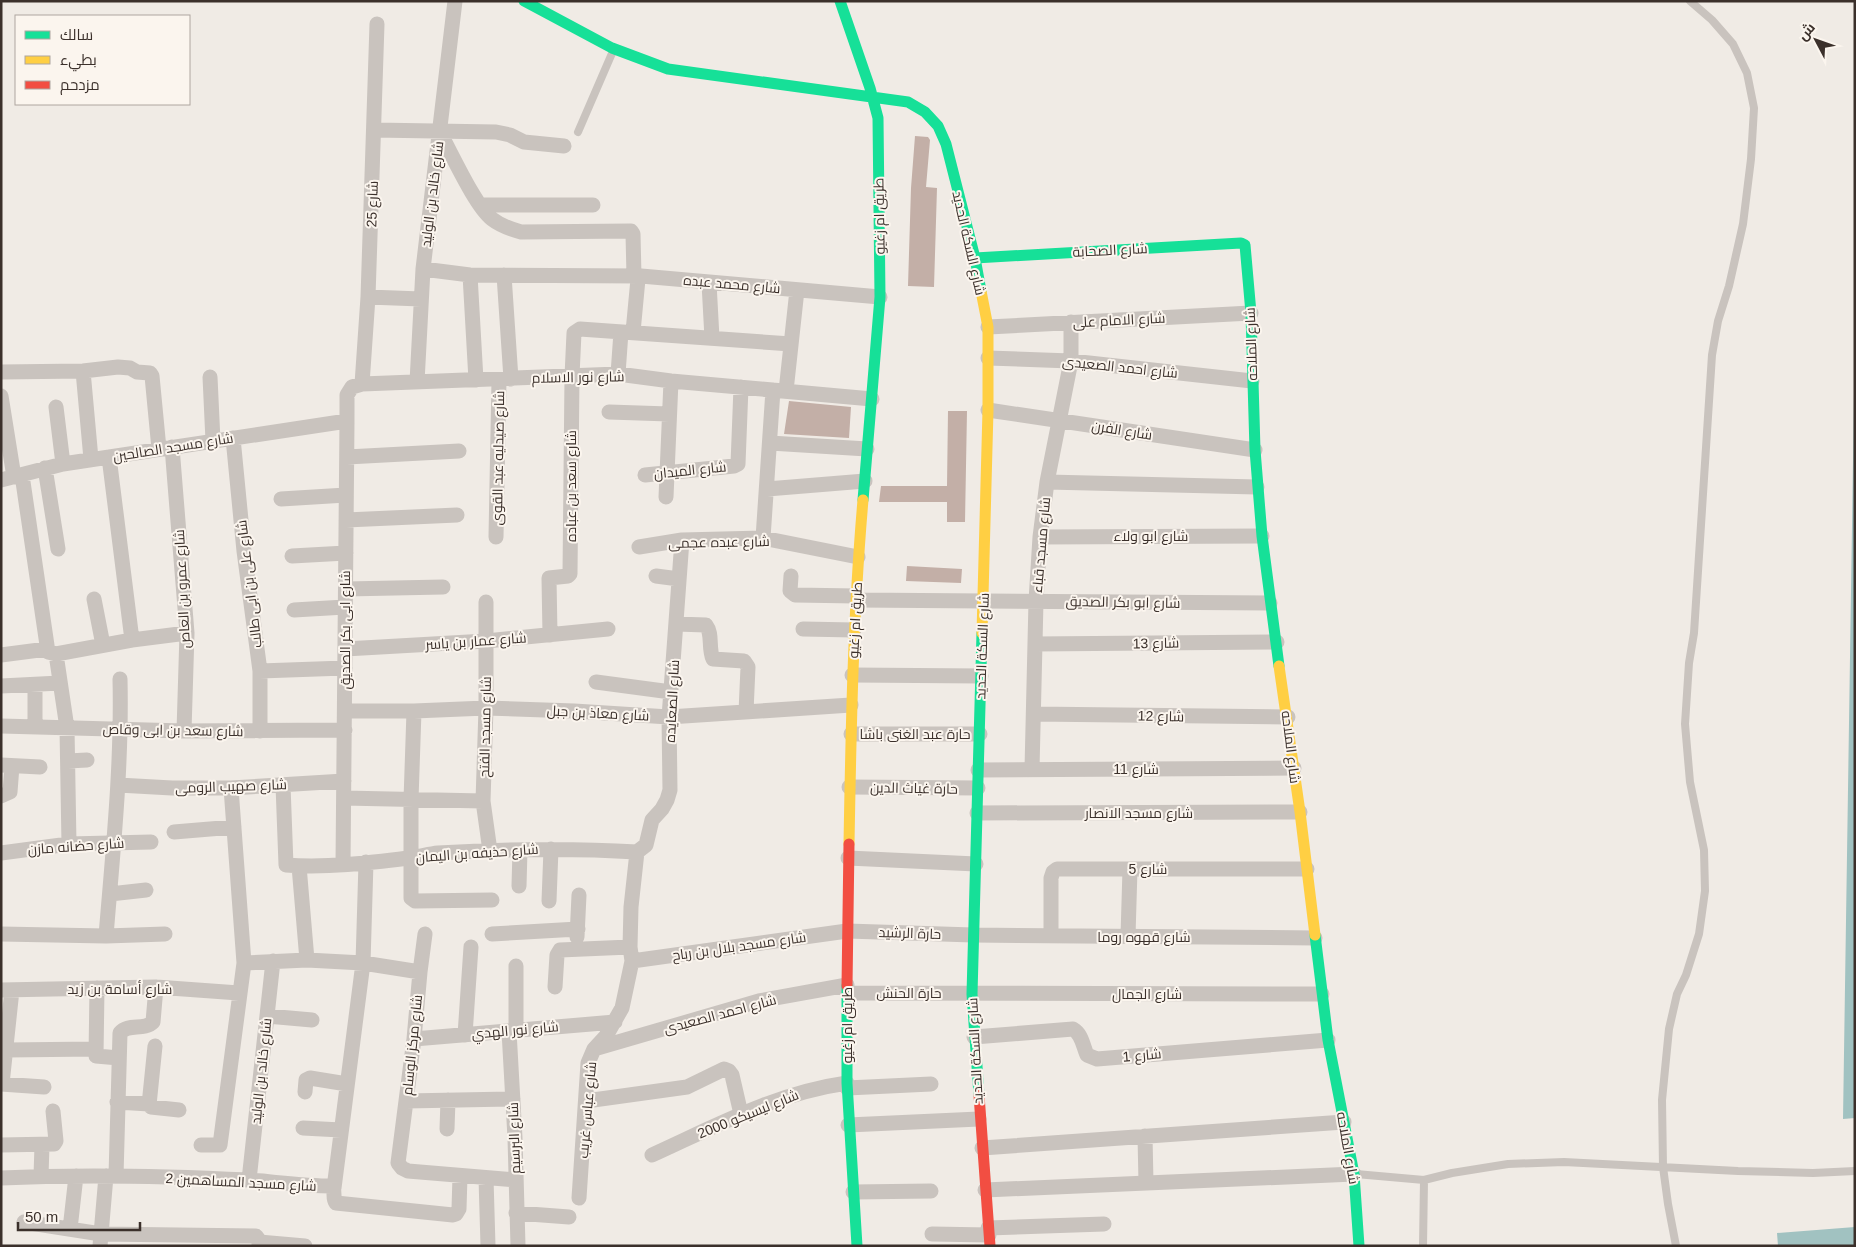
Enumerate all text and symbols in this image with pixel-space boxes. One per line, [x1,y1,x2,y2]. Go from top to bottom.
legend [15,15,190,105]
north arrow [1791,15,1841,65]
text: ش [1794,19,1819,44]
text: سالك [60,26,93,43]
text: بطيء [60,51,97,72]
text: مزدحم [60,76,100,95]
street label: شارع خالد بن الوليد [418,140,447,248]
street label: طريق ام زغيو [870,178,890,254]
street label: شارع 25 [363,180,382,228]
street label: شارع السكة الحديد [948,189,989,297]
street label: شارع الصحابة [1072,240,1148,261]
street label: شارع محمد عبده [683,272,781,297]
street label: شارع الملاحه [1242,307,1261,381]
street label: شارع الامام على [1072,310,1166,332]
street label: شارع احمد الصعيدى [1061,353,1179,382]
street label: شارع نور الاسلام [531,368,625,388]
street label: شارع صيدليه عبد القوى [489,390,508,526]
street label: شارع الفرن [1090,417,1153,444]
street label: شارع مسجد الصالحين [112,430,235,465]
street label: شارع سعد بن عباده [563,430,580,542]
street label: شارع الميدان [653,458,727,483]
street label: شارع مسجد قباء [1029,496,1054,594]
street label: شارع على بن ابى طالب [233,519,266,649]
street label: شارع ابو ولاء [1114,528,1188,545]
street label: شارع عمرو بن العاص [171,529,194,649]
street label: شارع عبده عجمى [668,533,770,552]
street label: شارع ابى بكر الصديق [337,570,354,690]
street label: طريق ام زغيو [845,581,867,659]
street label: شارع السكة الحديد [972,592,993,700]
street label: شارع ابو بكر الصديق [1065,593,1181,612]
street label: شارع عمار بن ياسر [424,629,527,654]
street label: شارع 13 [1133,635,1179,652]
street label: شارع الصعايده [662,659,683,743]
street label: شارع مسجد الفتح [476,676,495,778]
street label: شارع معاذ بن جبل [546,702,650,725]
street label: شارع 12 [1138,708,1184,725]
street label: شارع الملاحه [1278,710,1303,784]
street label: شارع سعد بن ابى وقاص [102,721,244,740]
street label: حارة عبد الغنى باشا [860,726,970,742]
street label: شارع 11 [1113,761,1159,778]
street label: شارع صهيب الرومى [175,776,287,797]
street label: حارة غياث الدين [870,779,958,797]
street label: شارع مسجد الانصار [1084,805,1193,822]
street label: شارع حضانه مازن [27,835,125,858]
street label: شارع حذيفه بن اليمان [415,841,539,866]
street label: شارع 5 [1129,861,1167,878]
street label: حارة الرشيد [878,924,942,942]
street label: شارع مسجد بلال بن رباح [671,929,807,964]
street label: شارع قهوه روما [1097,929,1191,946]
street label: شارع أسامة بن زيد [68,980,172,998]
street label: حارة الحنش [876,985,942,1001]
street label: شارع الجمال [1112,986,1182,1003]
street label: طريق ام زغيو [839,987,857,1063]
street label: شارع احمد الصعيدى [662,991,778,1038]
street label: شارع مركز الوسام [399,994,427,1096]
street label: شارع السكة الحديد [964,997,987,1105]
street label: شارع خالد بن الوليد [247,1017,276,1125]
street label: شارع نور الهدي [471,1018,560,1046]
street label: شارع 1 [1122,1045,1162,1066]
street label: شارع عباس غريب [575,1061,600,1159]
street label: شارع ليسيكو 2000 [695,1086,801,1142]
street label: شارع البرسيم [505,1102,525,1174]
street label: شارع الملاحه [1333,1110,1362,1186]
street label: شارع مسجد المساهمين 2 [165,1170,317,1195]
scale bar [18,1200,140,1232]
text: 50 m [25,1208,58,1225]

